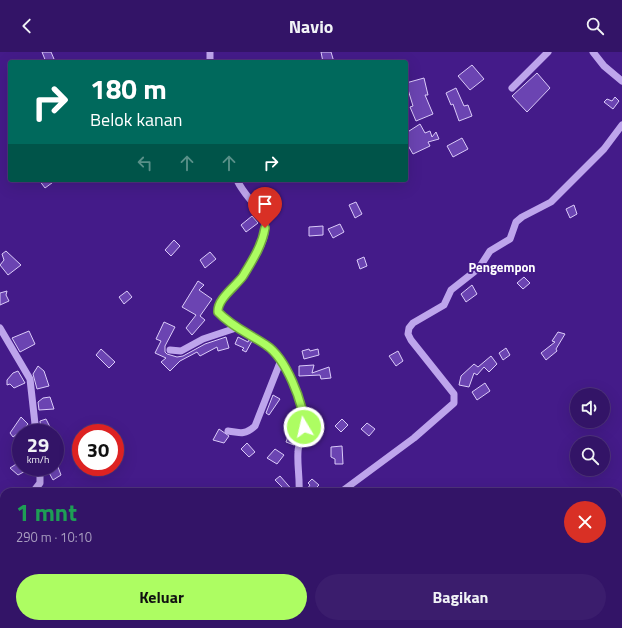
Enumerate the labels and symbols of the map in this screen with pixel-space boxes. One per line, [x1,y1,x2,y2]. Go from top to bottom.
pin [248,187,282,228]
district label: Pengempon [468,257,536,277]
position arrow [283,406,325,448]
speed limit sign: 30 [72,424,124,476]

